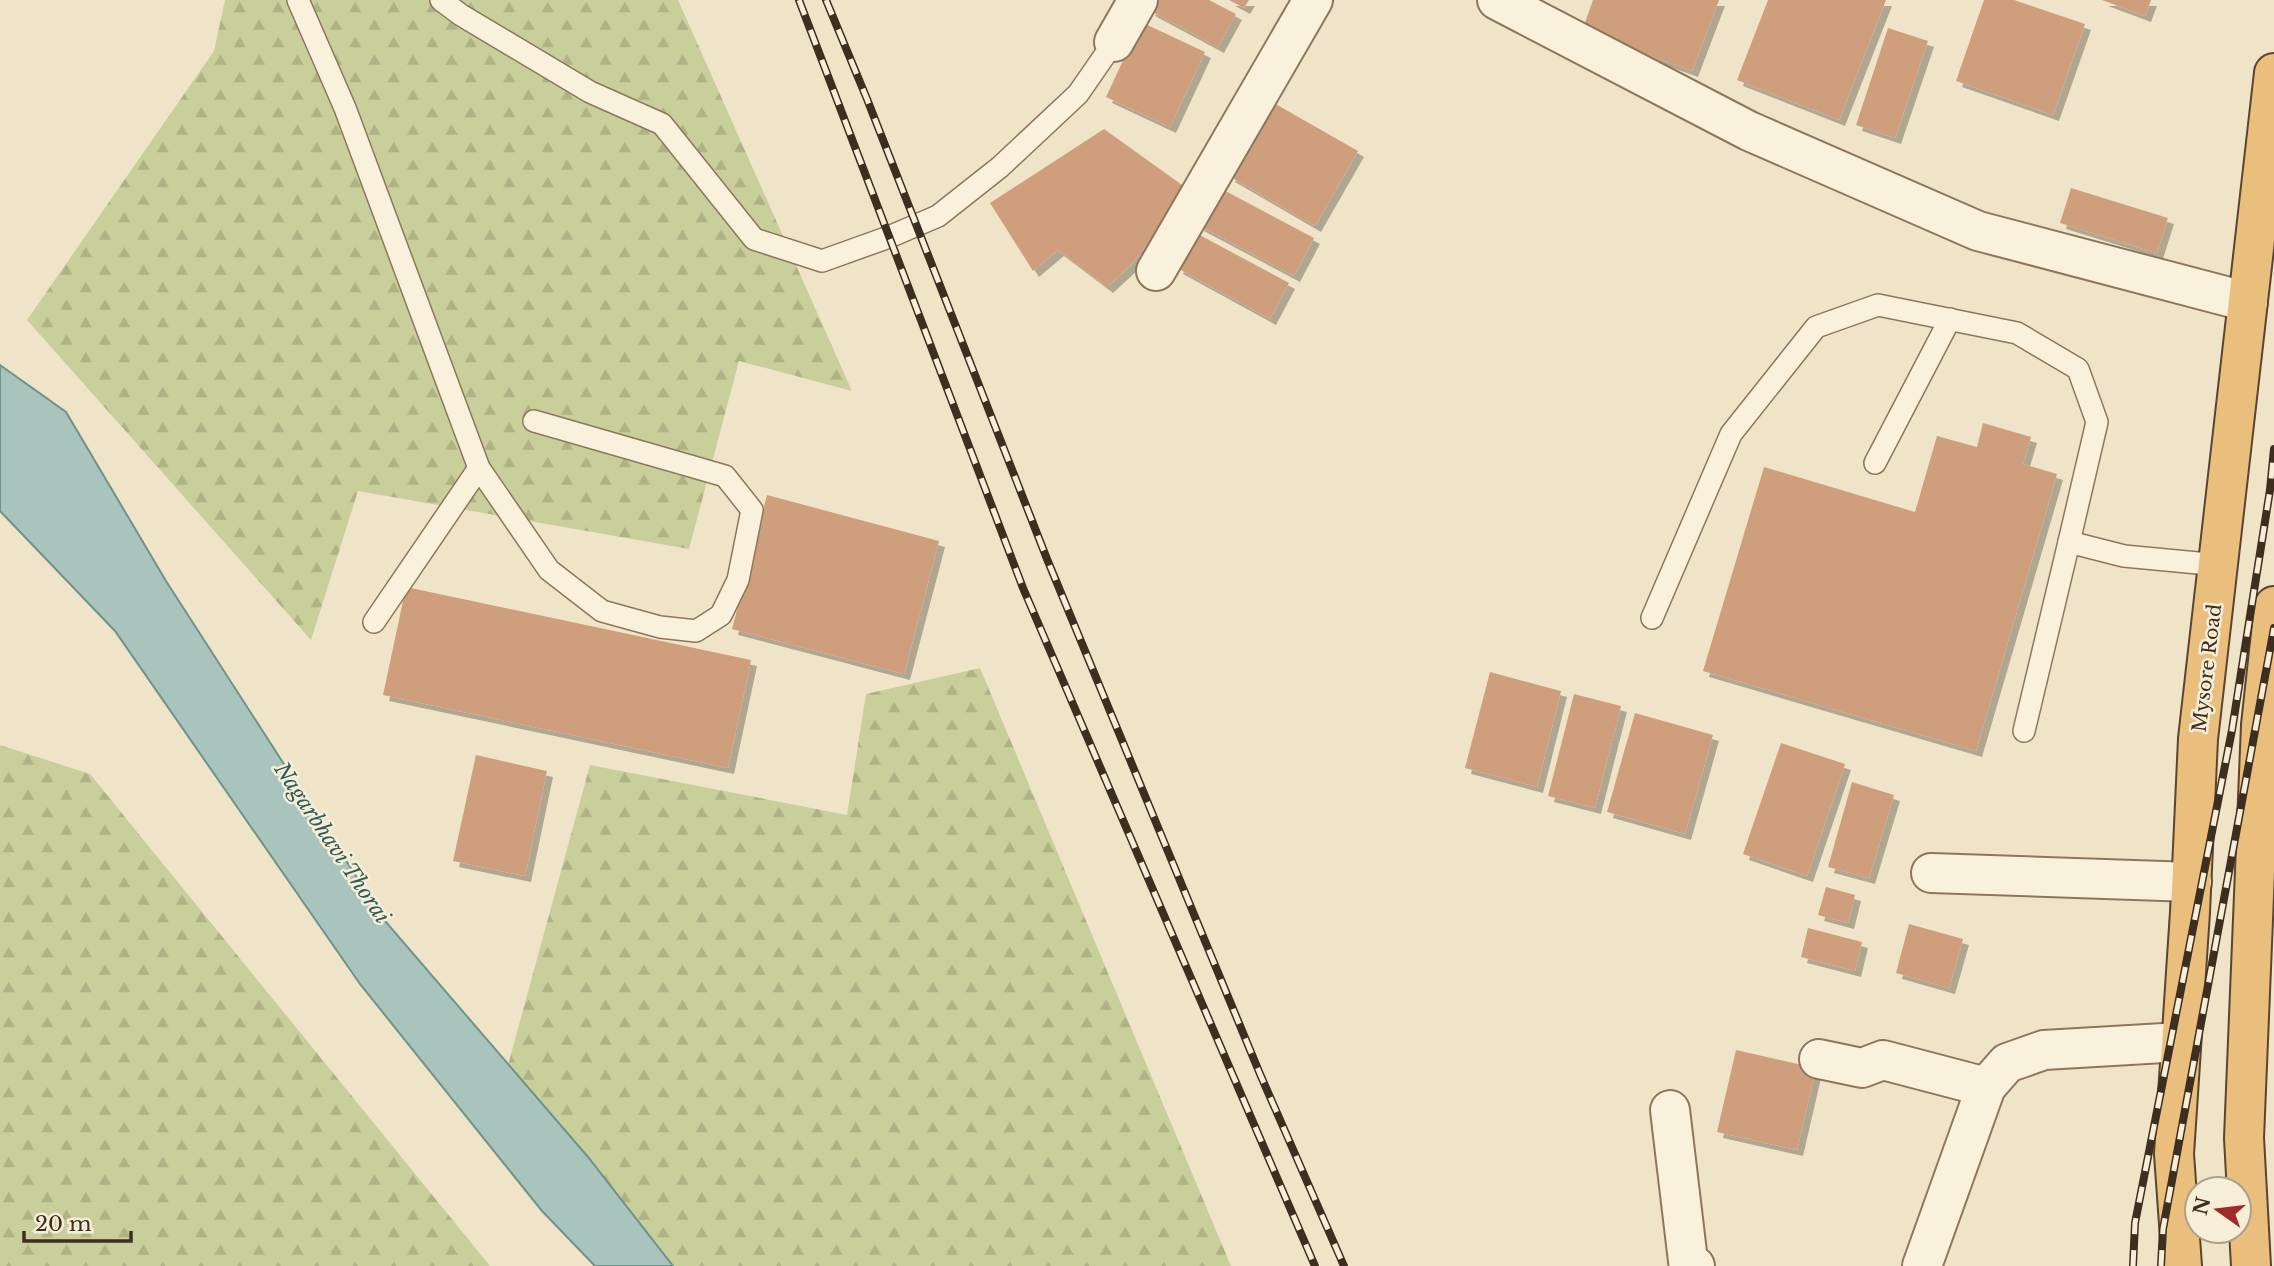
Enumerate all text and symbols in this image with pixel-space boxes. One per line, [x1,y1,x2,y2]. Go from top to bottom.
street label: Mysore Road [2188,603,2226,733]
water label: Nagarbhavi Thorai [268,757,396,929]
north arrow [2183,1175,2253,1245]
text: N [2189,1194,2215,1217]
scale bar [24,1200,131,1244]
text: 20 m [35,1211,92,1237]

